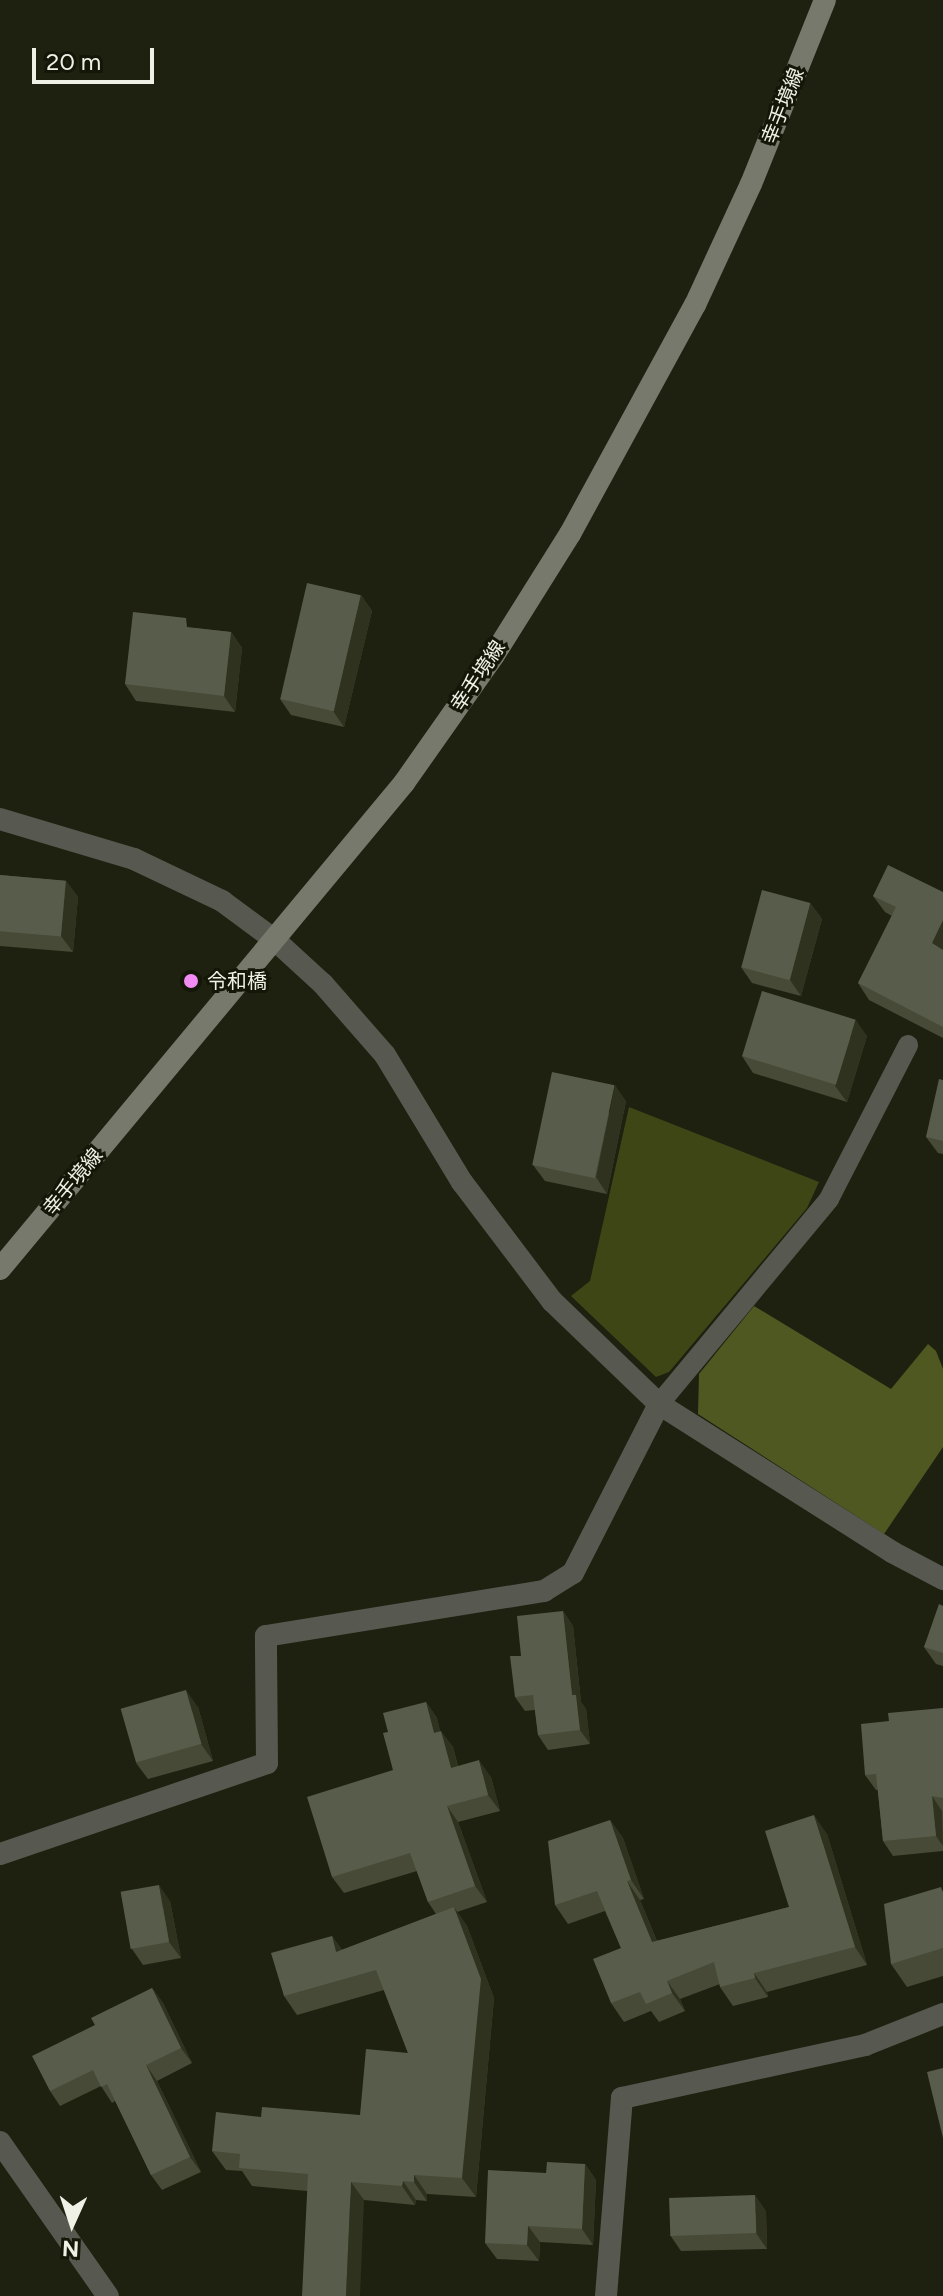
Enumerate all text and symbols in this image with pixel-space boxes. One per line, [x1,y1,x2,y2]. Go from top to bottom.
scale bar [36,32,158,82]
text: 20 m [46,47,101,76]
street label: 幸手境線 [757,64,809,148]
street label: 幸手境線 [446,636,510,716]
place label: 令和橋 [207,969,267,993]
marker: 令和橋 [182,972,200,990]
street label: 幸手境線 [38,1144,108,1220]
north arrow [32,2184,112,2264]
text: N [62,2235,80,2262]

